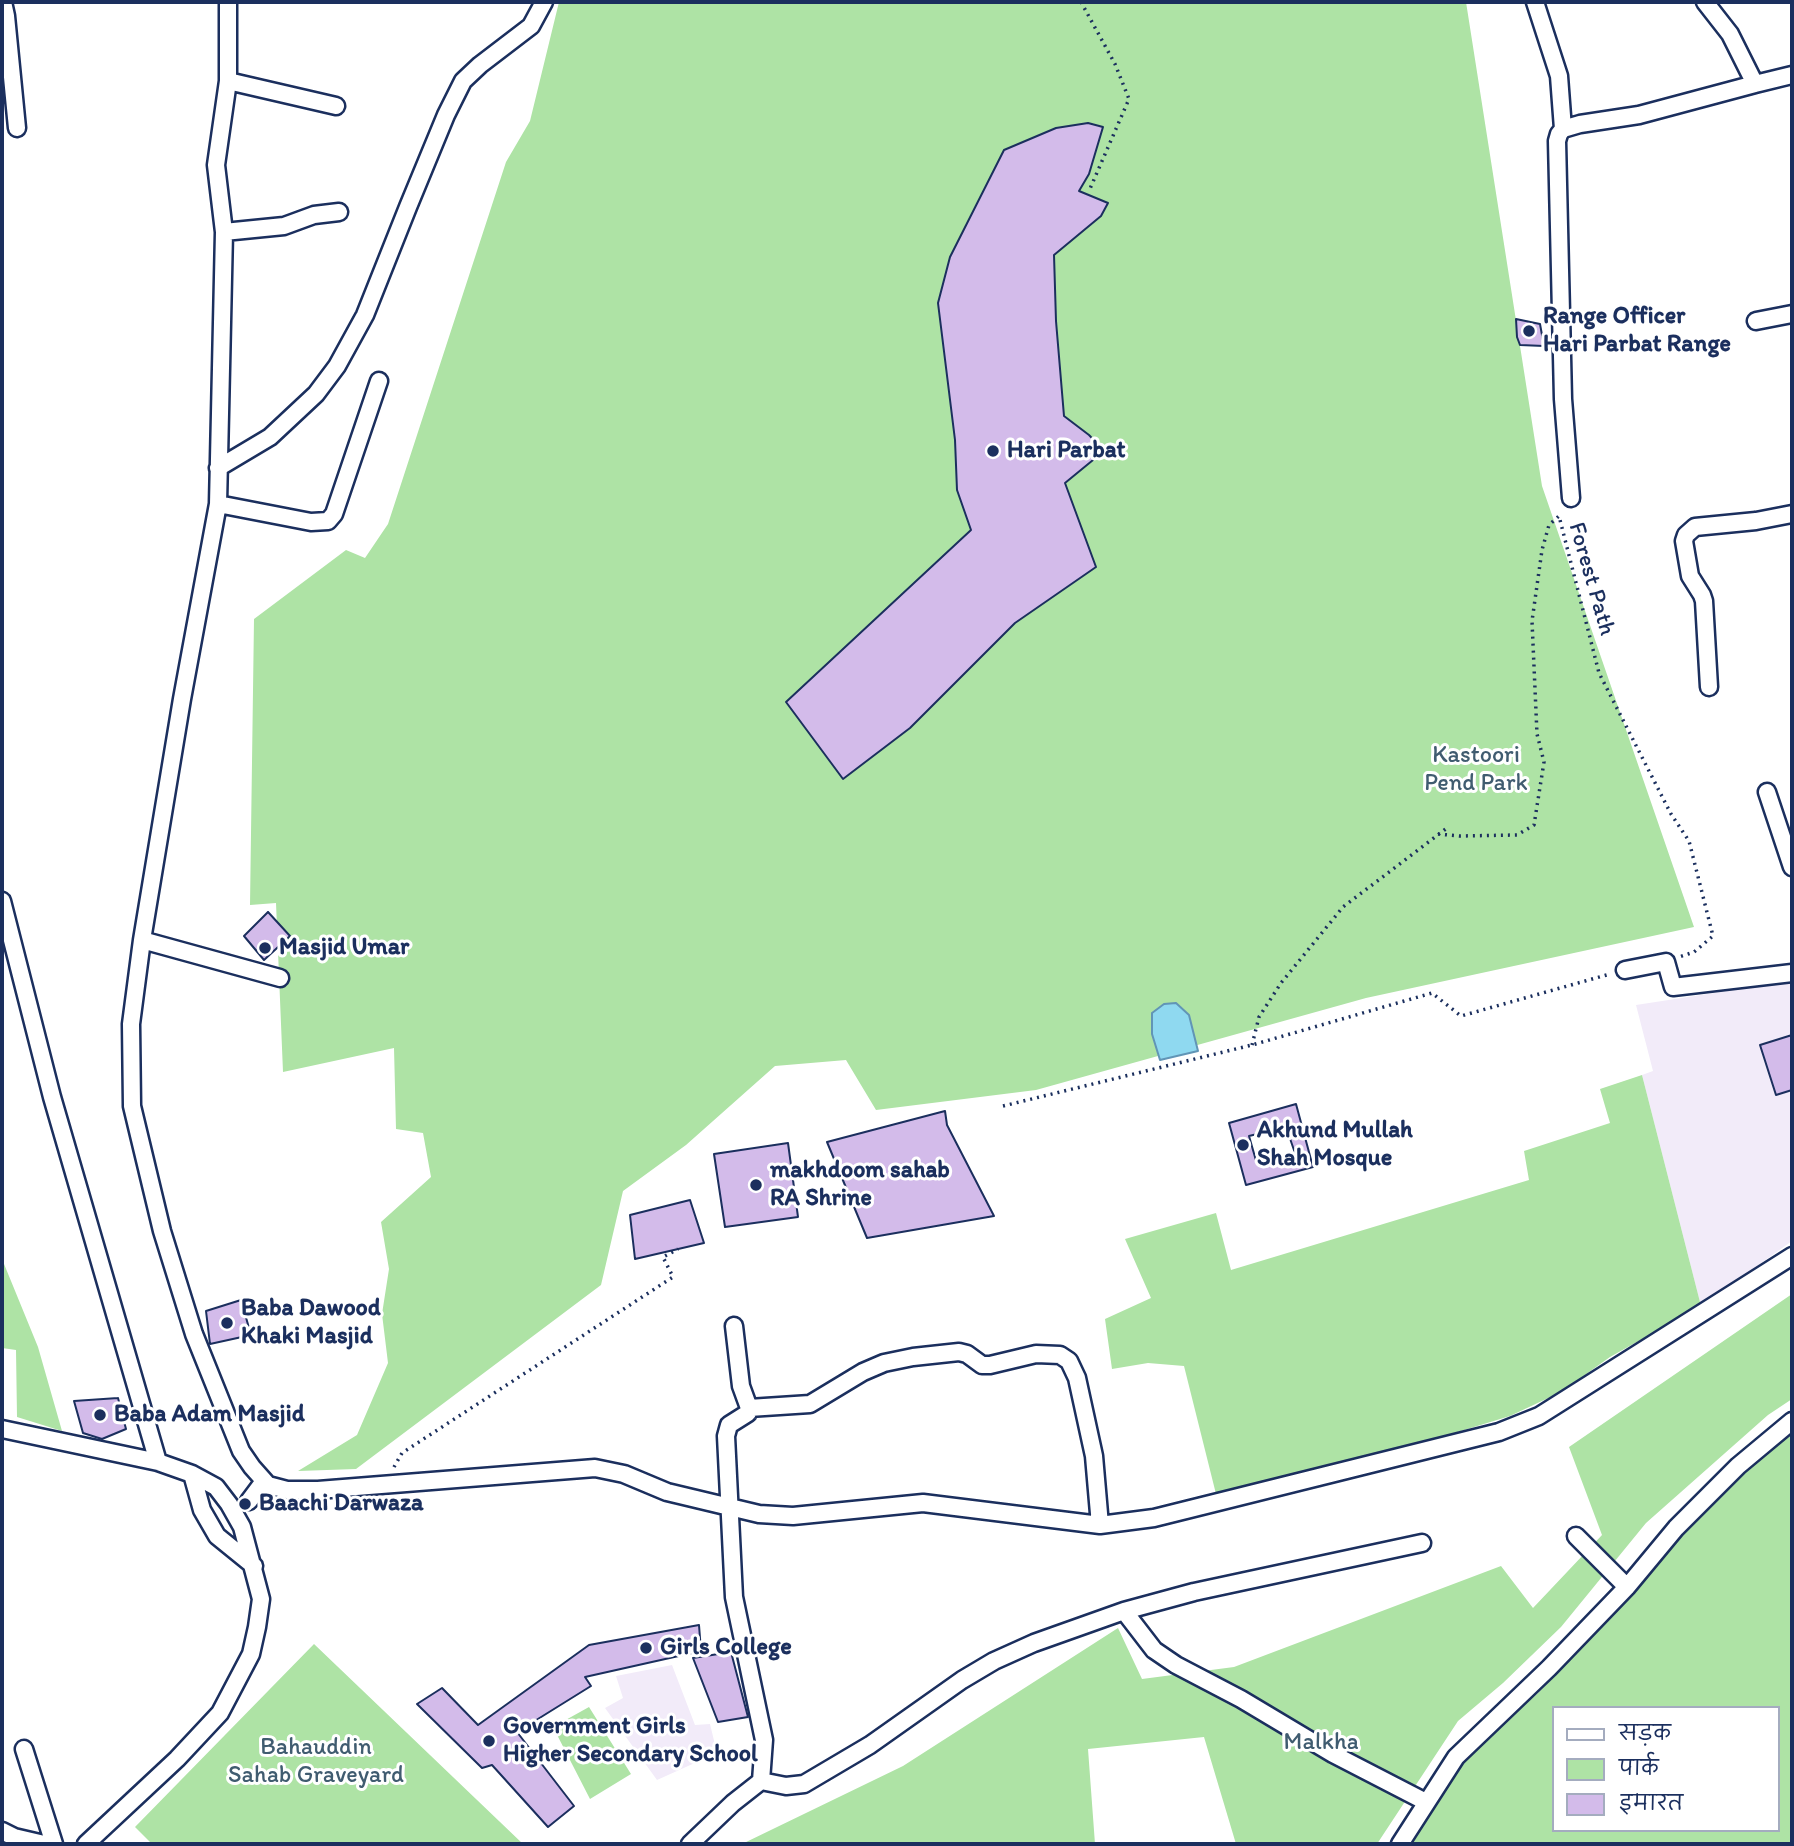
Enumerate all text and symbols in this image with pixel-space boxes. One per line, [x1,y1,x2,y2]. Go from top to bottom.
place label: Range Officer Hari Parbat Range [1543,303,1731,359]
marker: Range Officer Hari Parbat Range [1521,323,1537,339]
place label: Hari Parbat [1007,437,1125,465]
marker: Hari Parbat [985,443,1001,459]
street label: Forest Path [1561,519,1621,639]
park label: Kastoori Pend Park [1424,742,1528,798]
place label: Masjid Umar [279,934,409,962]
marker: Masjid Umar [257,940,273,956]
place label: Akhund Mullah Shah Mosque [1257,1117,1413,1173]
marker: Akhund Mullah Shah Mosque [1235,1137,1251,1153]
place label: makhdoom sahab RA Shrine [770,1157,950,1213]
marker: makhdoom sahab RA Shrine [748,1177,764,1193]
place label: Baba Dawood Khaki Masjid [241,1295,381,1351]
marker: Baba Dawood Khaki Masjid [219,1315,235,1331]
place label: Baba Adam Masjid [114,1401,305,1429]
marker: Baba Adam Masjid [92,1407,108,1423]
place label: Baachi Darwaza [259,1490,423,1518]
marker: Baachi Darwaza [237,1496,253,1512]
place label: Girls College [660,1634,792,1662]
marker: Girls College [638,1640,654,1656]
legend [1552,1706,1780,1832]
place label: Government Girls Higher Secondary School [503,1713,758,1769]
text: सड़क [1619,1720,1671,1745]
park label: Malkha [1284,1729,1358,1757]
marker: Government Girls Higher Secondary School [481,1733,497,1749]
park label: Bahauddin Sahab Graveyard [228,1734,404,1790]
text: पार्क [1619,1755,1659,1780]
text: इमारत [1619,1790,1683,1815]

